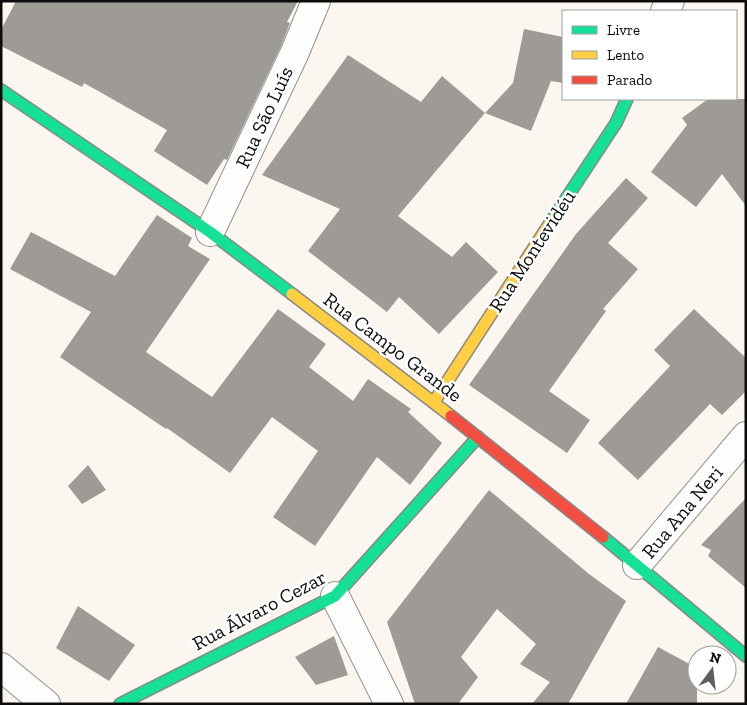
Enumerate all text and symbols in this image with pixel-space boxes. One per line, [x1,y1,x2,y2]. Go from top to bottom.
legend [562,10,737,100]
text: Livre [607,21,640,39]
text: Lento [607,46,644,64]
street label: Rua São Luís [230,62,298,172]
text: Parado [607,71,653,89]
street label: Rua Montevidéu [484,186,580,316]
street label: Rua Campo Grande [319,287,467,407]
street label: Rua Ana Neri [636,461,728,563]
street label: Rua Álvaro Cezar [188,565,330,655]
north arrow [687,645,737,695]
text: N [708,648,723,668]

